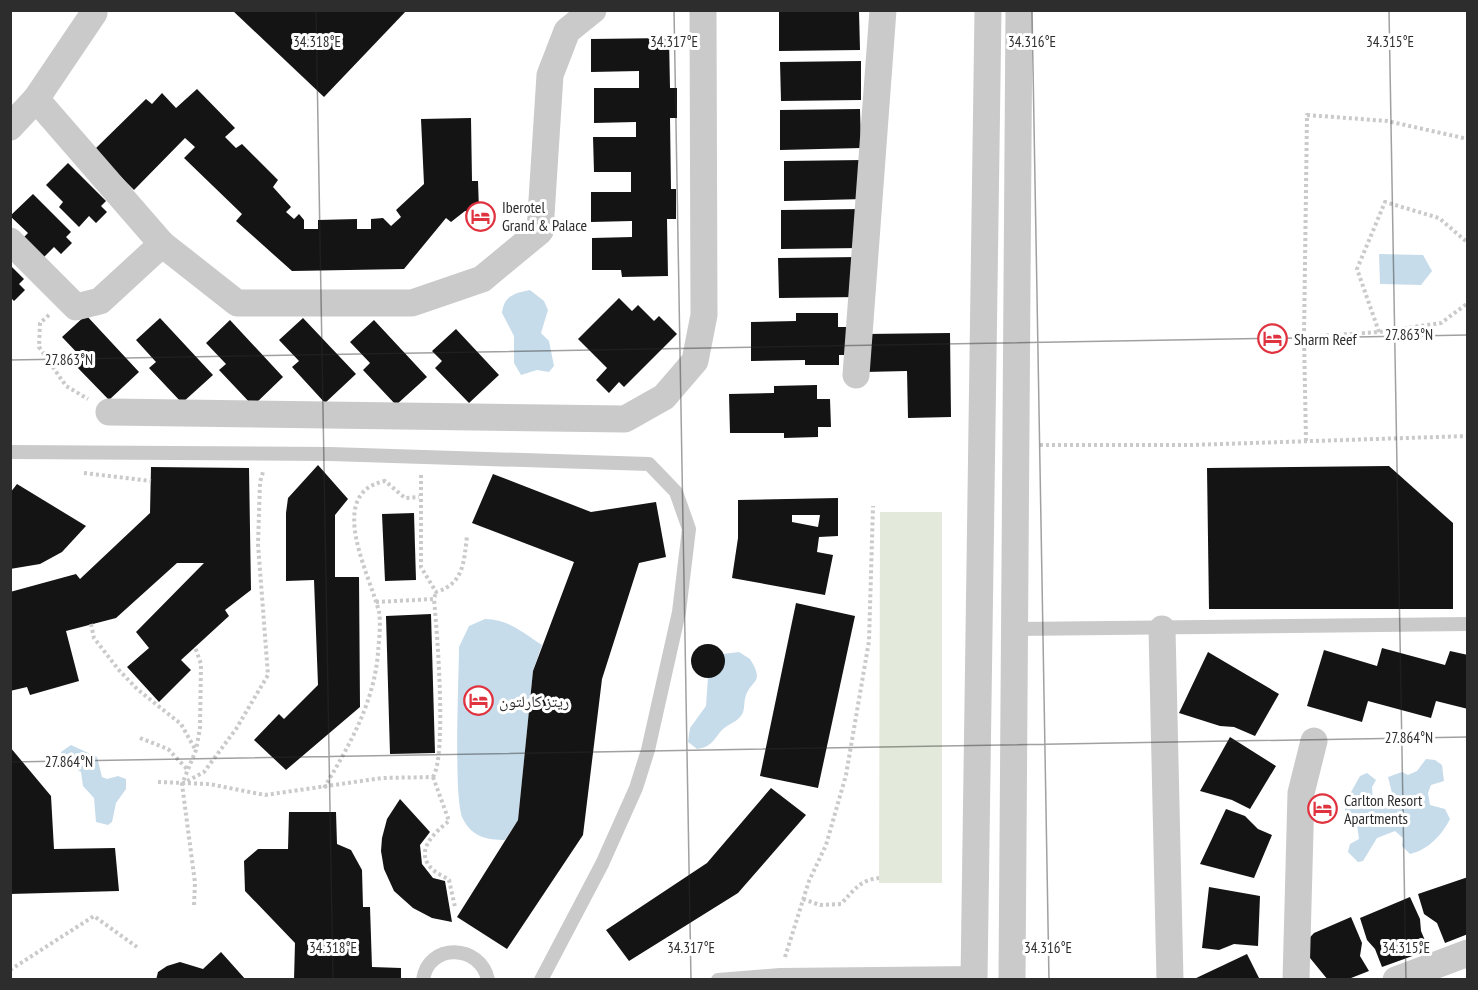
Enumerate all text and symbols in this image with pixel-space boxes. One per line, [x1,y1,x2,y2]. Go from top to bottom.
text: 34.318°E [293,32,341,51]
text: 34.317°E [650,32,698,51]
text: 34.316°E [1008,32,1056,51]
text: 34.315°E [1366,32,1414,51]
place label: Iberotel Grand & Palace [502,197,587,235]
hotel icon: Iberotel Grand & Palace [465,200,497,232]
hotel icon: Sharm Reef [1257,323,1289,355]
text: 27.863°N [1385,325,1433,344]
place label: Sharm Reef [1294,329,1358,349]
text: 27.863°N [45,350,93,369]
hotel icon: ريتز كارلتون [462,685,494,717]
place label: ريتز كارلتون [499,691,569,712]
text: 27.864°N [1385,728,1433,747]
text: 27.864°N [45,752,93,771]
place label: Carlton Resort Apartments [1344,790,1423,828]
hotel icon: Carlton Resort Apartments [1307,793,1339,825]
text: 34.318°E [309,938,357,957]
text: 34.317°E [667,938,715,957]
text: 34.316°E [1024,938,1072,957]
text: 34.315°E [1382,938,1430,957]

